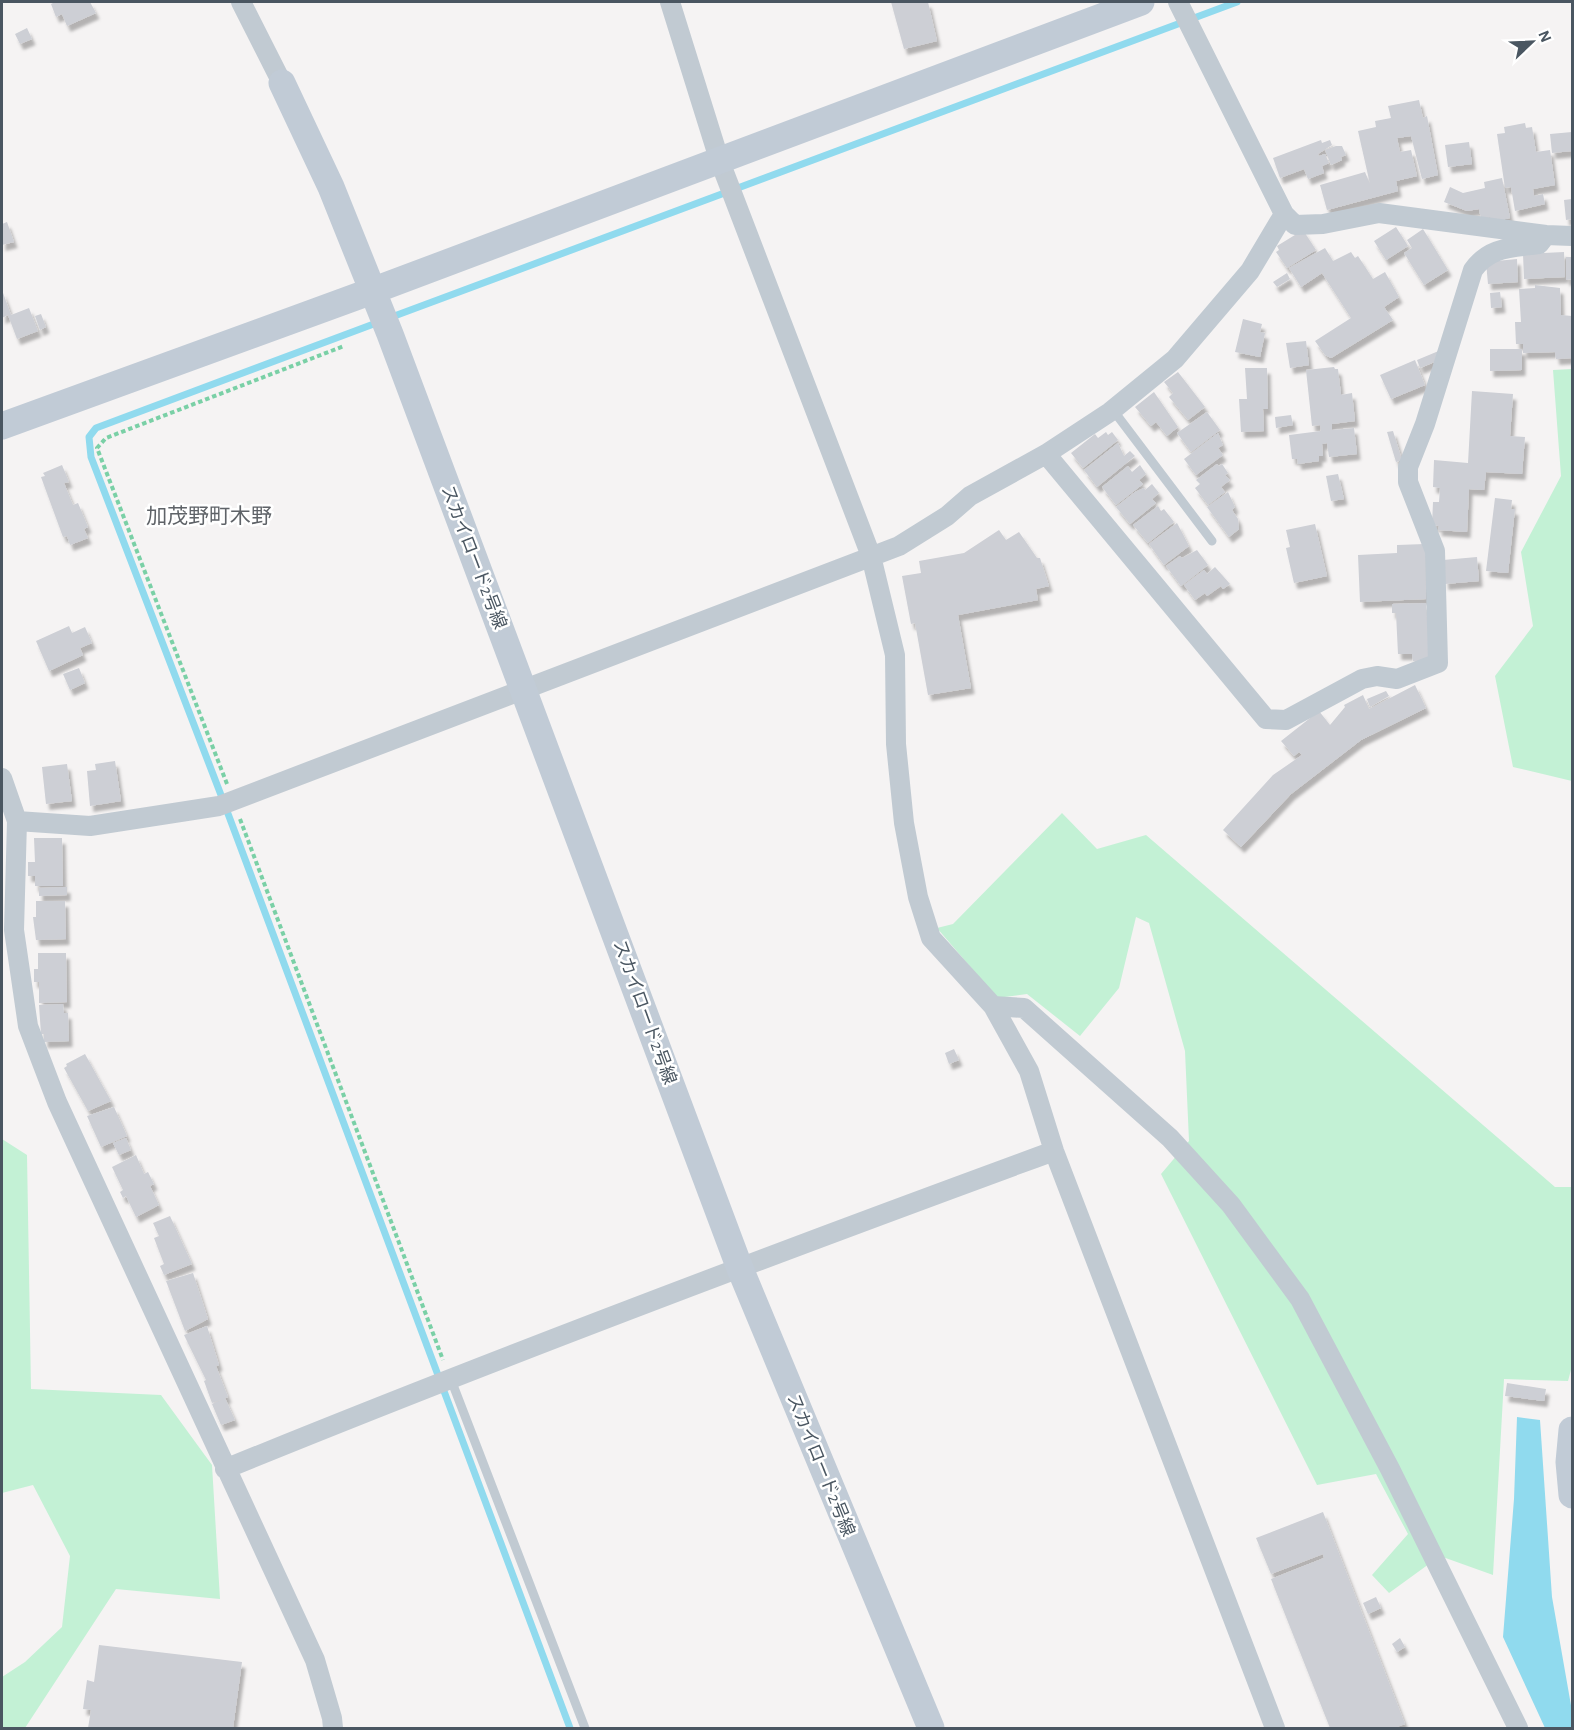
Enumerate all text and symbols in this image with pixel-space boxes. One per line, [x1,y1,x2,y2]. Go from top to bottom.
north arrow [1502,12,1562,72]
text: N [1535,28,1554,45]
street label: スカイロード2号線 [437,482,511,632]
district label: 加茂野町木野 [146,505,272,527]
street label: スカイロード2号線 [610,937,680,1087]
street label: スカイロード2号線 [783,1391,859,1539]

